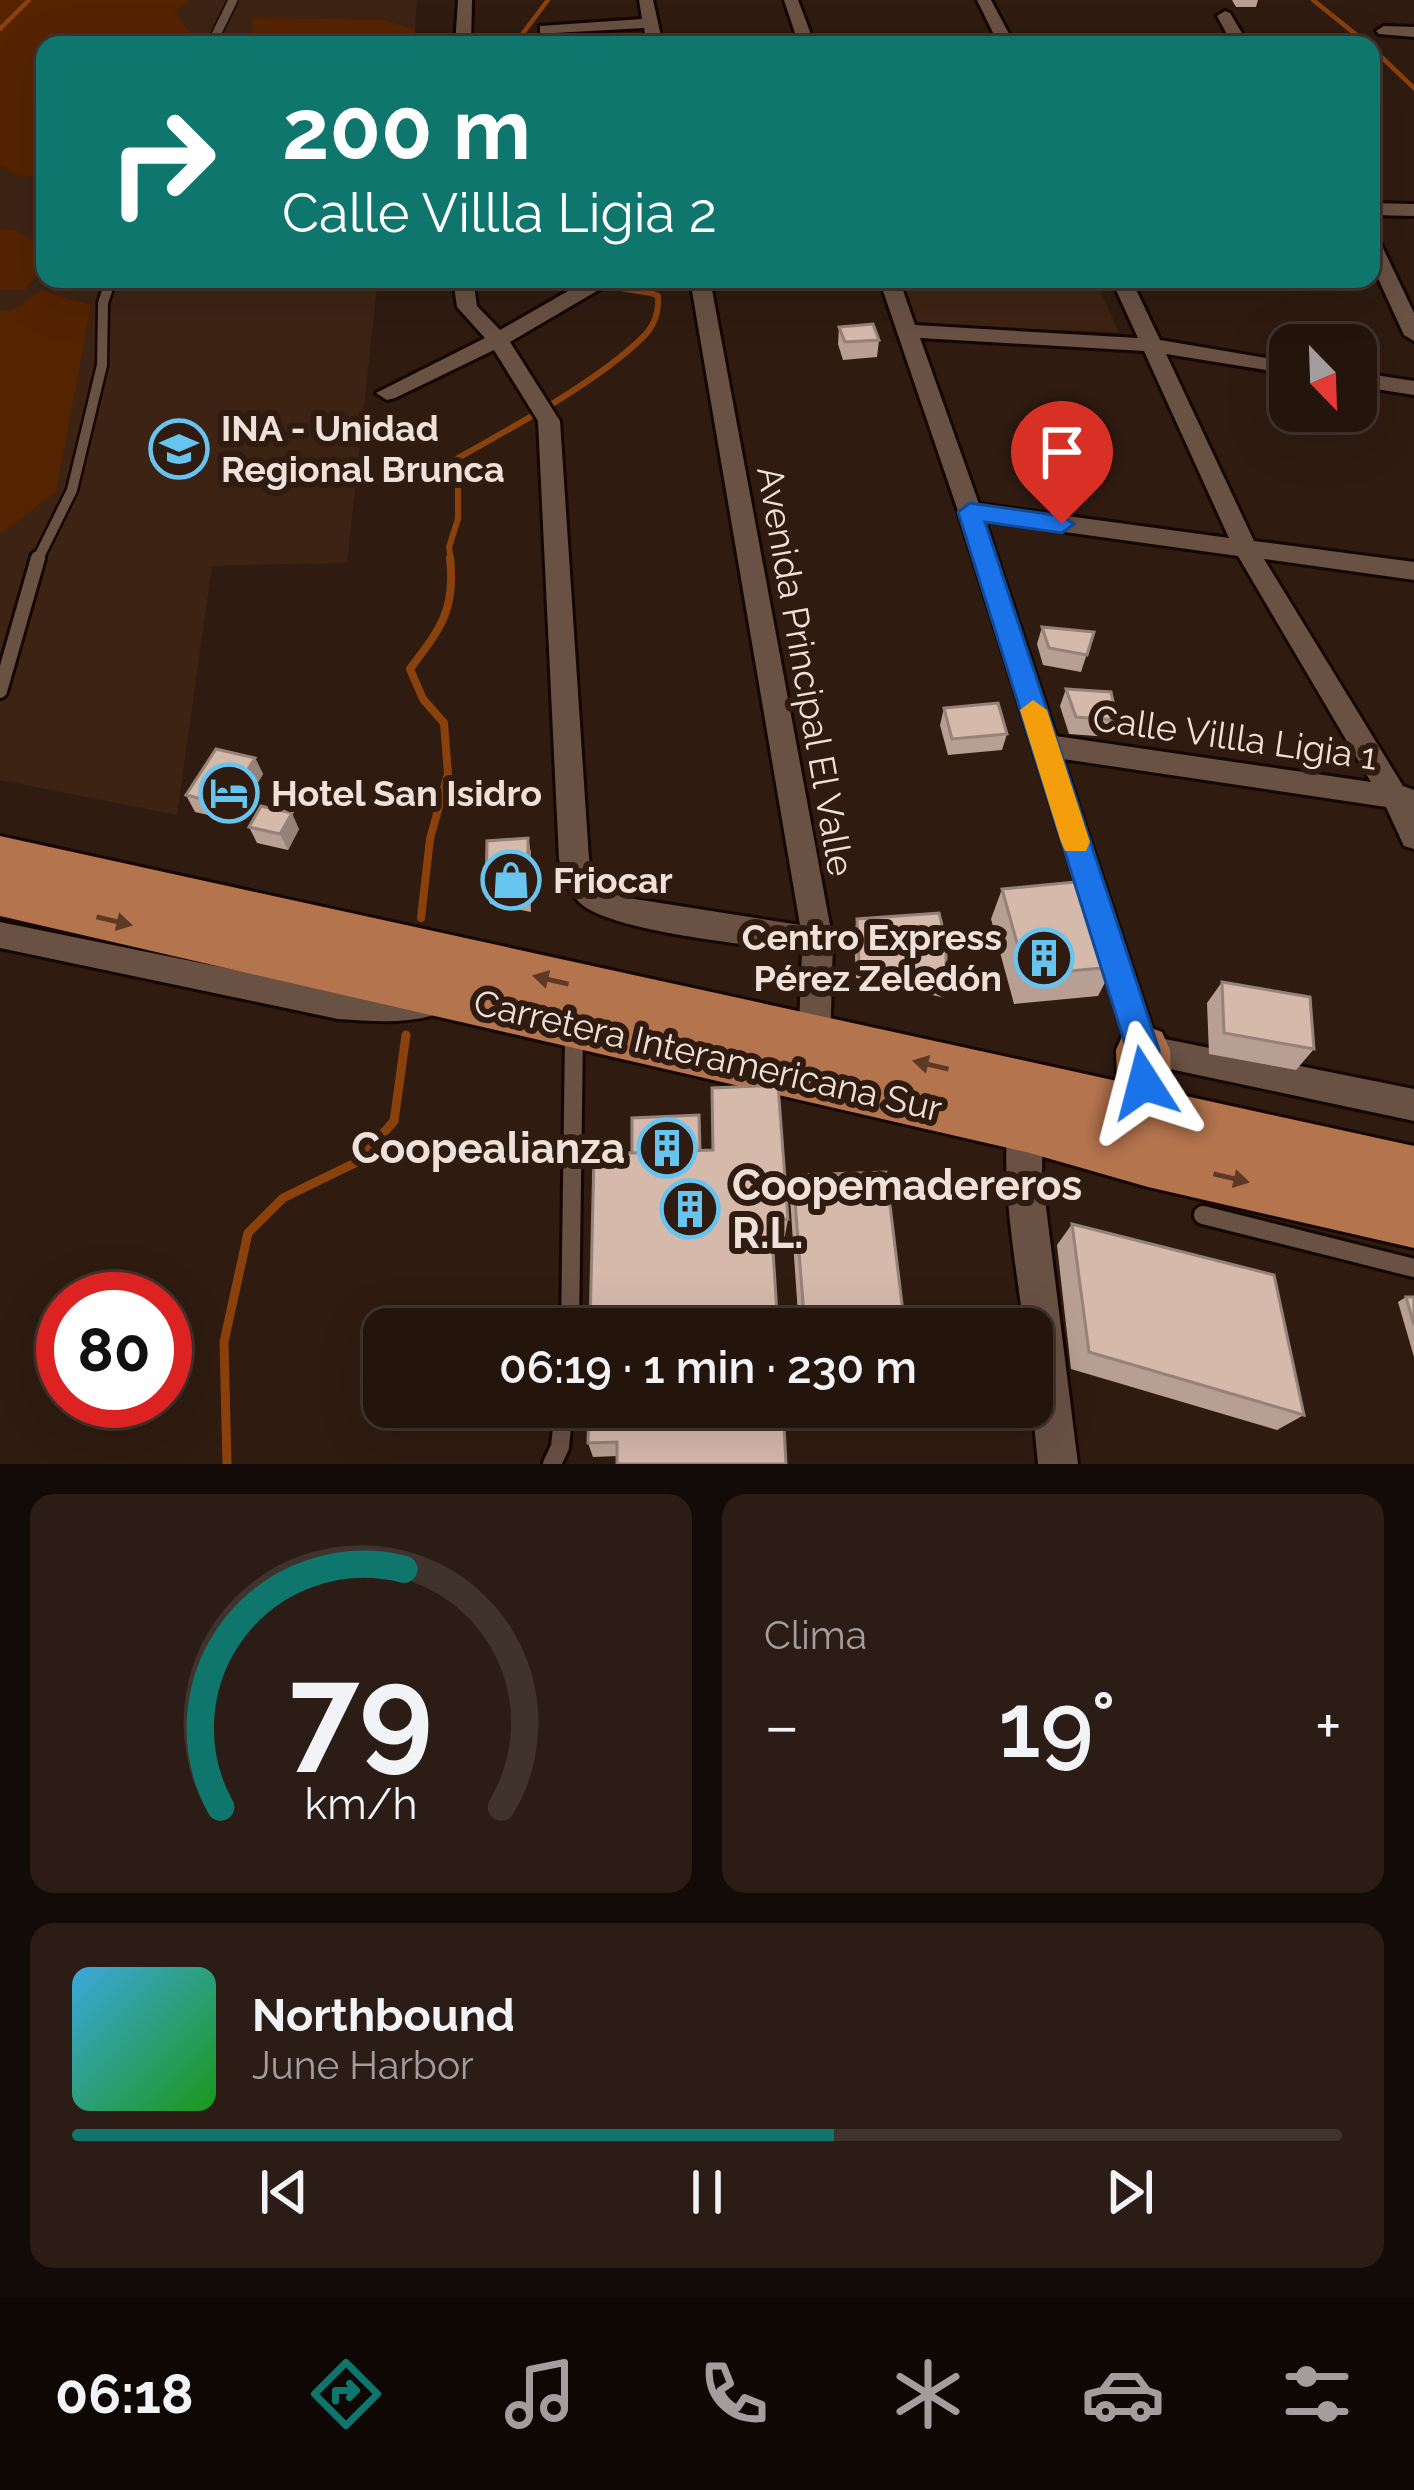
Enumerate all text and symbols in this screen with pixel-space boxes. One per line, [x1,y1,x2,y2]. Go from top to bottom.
text: 200 m [282,80,531,179]
icon: right [84,84,240,240]
text: Calle Villla Ligia 2 [282,181,717,245]
north arrow [1269,324,1377,432]
map controls [1269,324,1377,432]
pin [1011,401,1113,524]
place label: INA - Unidad Regional Brunca [221,407,505,490]
school or university icon: INA - Unidad Regional Brunca [148,418,210,480]
icon: arrive [1029,419,1095,485]
street label: Avenida Principal El Valle [749,463,863,879]
street label: Calle Villla Ligia 1 [1090,696,1380,778]
hotel icon: Hotel San Isidro [198,762,260,824]
place label: Hotel San Isidro [271,772,542,814]
shop icon: Friocar [480,849,542,911]
place label: Friocar [553,859,673,901]
one-way arrow [96,913,134,932]
place label: Centro Express Pérez Zeledón [742,916,1002,999]
building icon: Centro Express Pérez Zeledón [1013,927,1075,989]
one-way arrow [531,969,569,988]
street label: Carretera Interamericana Sur [470,981,946,1129]
position arrow [1081,1020,1207,1146]
one-way arrow [912,1055,950,1074]
building icon: Coopealianza [636,1117,698,1179]
place label: Coopealianza [351,1124,625,1173]
place label: Coopemadereros R.L. [732,1161,1082,1258]
one-way arrow [1212,1170,1250,1189]
building icon: Coopemadereros R.L. [659,1178,721,1240]
speed limit sign: 80 [36,1272,192,1428]
text: 06:19 · 1 min · 230 m [499,1341,917,1394]
text: Clima [764,1612,867,1658]
text: 79 [289,1639,433,1785]
text: 19° [998,1672,1116,1778]
text: − [764,1687,800,1764]
text: + [1315,1687,1342,1764]
text: km/h [304,1778,418,1828]
text: Northbound [252,1989,515,2042]
text: June Harbor [252,2042,474,2088]
icon: previous [251,2159,317,2225]
icon: pause [674,2159,740,2225]
icon: next [1097,2159,1163,2225]
icon: directions [304,2352,388,2436]
icon: music [498,2352,582,2436]
icon: phone [692,2352,776,2436]
icon: climate [886,2352,970,2436]
icon: car [1081,2352,1165,2436]
icon: filters [1275,2352,1359,2436]
text: 06:18 [55,2362,194,2426]

